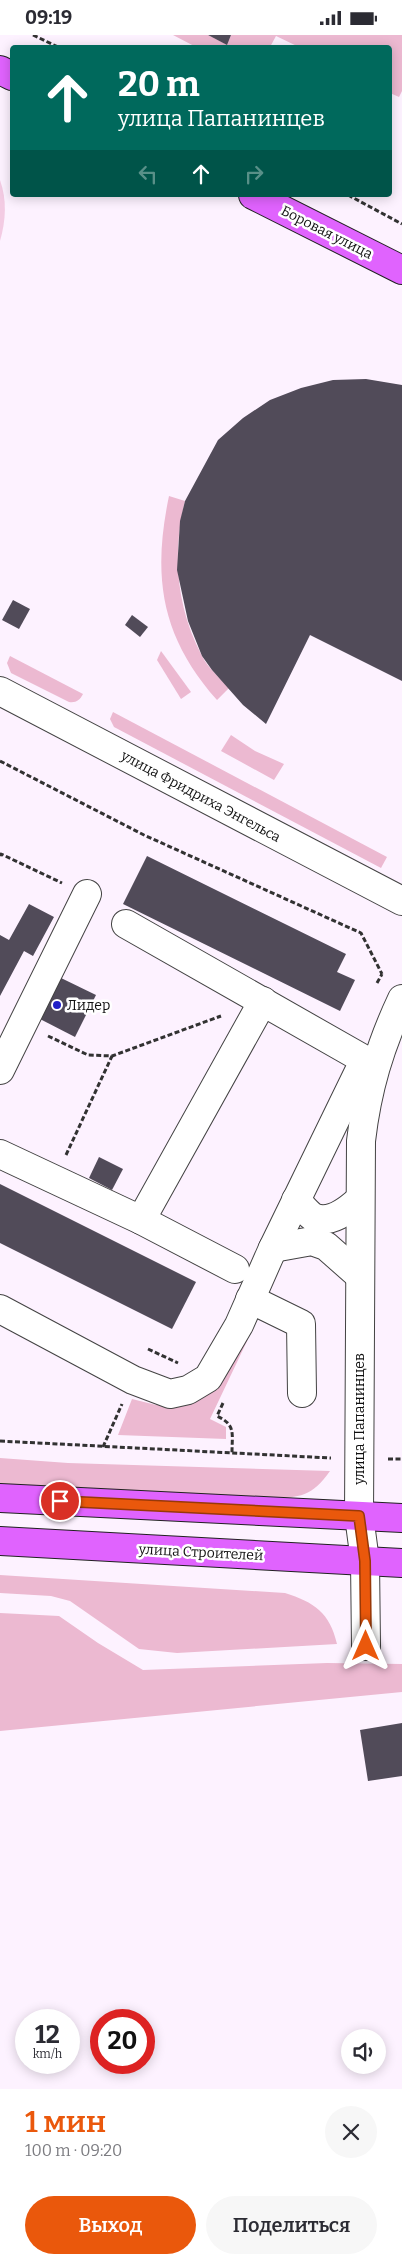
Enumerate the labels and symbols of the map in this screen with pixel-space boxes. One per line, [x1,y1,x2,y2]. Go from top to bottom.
street label: Боровая улица [278,202,376,263]
street label: улица Фридриха Энгельса [117,747,284,846]
place label: Лидер [67,997,110,1014]
marker: Лидер [51,999,63,1011]
street label: улица Папанинцев [351,1353,368,1486]
pin [39,1480,81,1522]
street label: улица Строителей [137,1541,264,1564]
position arrow [339,1619,391,1671]
speed limit sign: 20 [90,2009,155,2074]

